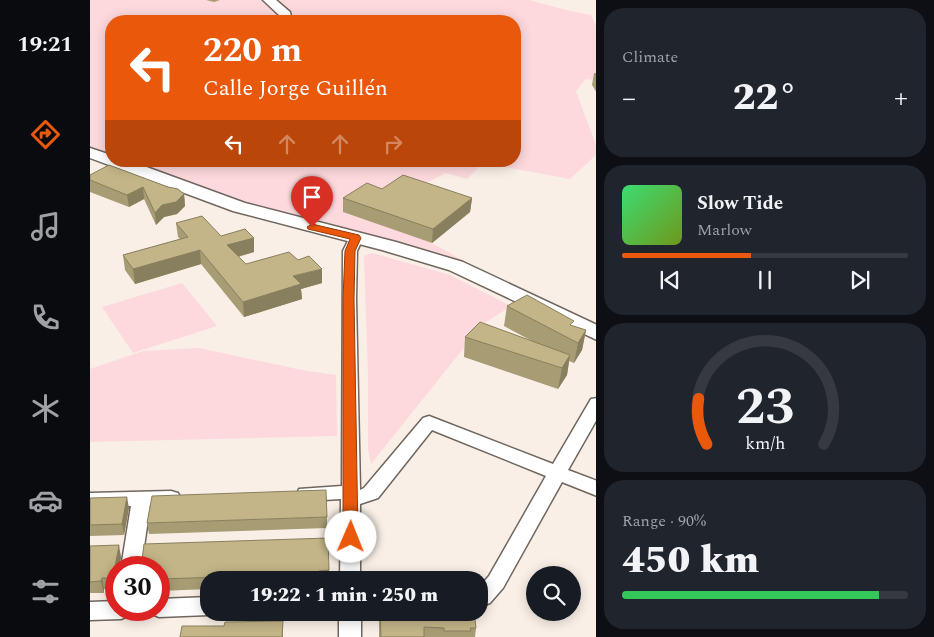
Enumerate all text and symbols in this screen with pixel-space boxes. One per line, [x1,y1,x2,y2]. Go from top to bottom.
text: 220 m [203,24,302,77]
text: 19:21 [17,28,73,61]
icon: left [120,35,185,100]
text: Climate [622,45,678,69]
text: 22° [733,69,797,127]
text: Calle Jorge Guillén [203,72,388,105]
text: − [622,77,636,120]
text: + [894,77,908,120]
icon: directions [28,117,63,152]
icon: left [220,130,248,158]
icon: ahead [273,130,301,158]
icon: ahead [326,130,354,158]
icon: right [379,130,407,158]
pin [291,176,333,227]
icon: arrive [298,183,326,211]
text: Slow Tide [697,189,783,218]
icon: music [28,209,63,244]
text: Marlow [697,218,752,242]
icon: previous [656,266,684,294]
icon: pause [751,266,779,294]
icon: next [846,266,874,294]
icon: phone [28,300,63,335]
text: 23 [736,368,794,447]
icon: climate [28,391,63,426]
text: km/h [745,430,785,457]
icon: car [28,483,63,518]
text: Range · 90% [622,509,706,533]
position arrow [324,510,376,562]
text: 450 km [622,532,759,590]
speed limit sign: 30 [105,556,170,621]
map controls [526,566,581,621]
button: search [526,566,581,621]
icon: filters [28,574,63,609]
text: 19:22 · 1 min · 250 m [250,581,438,610]

